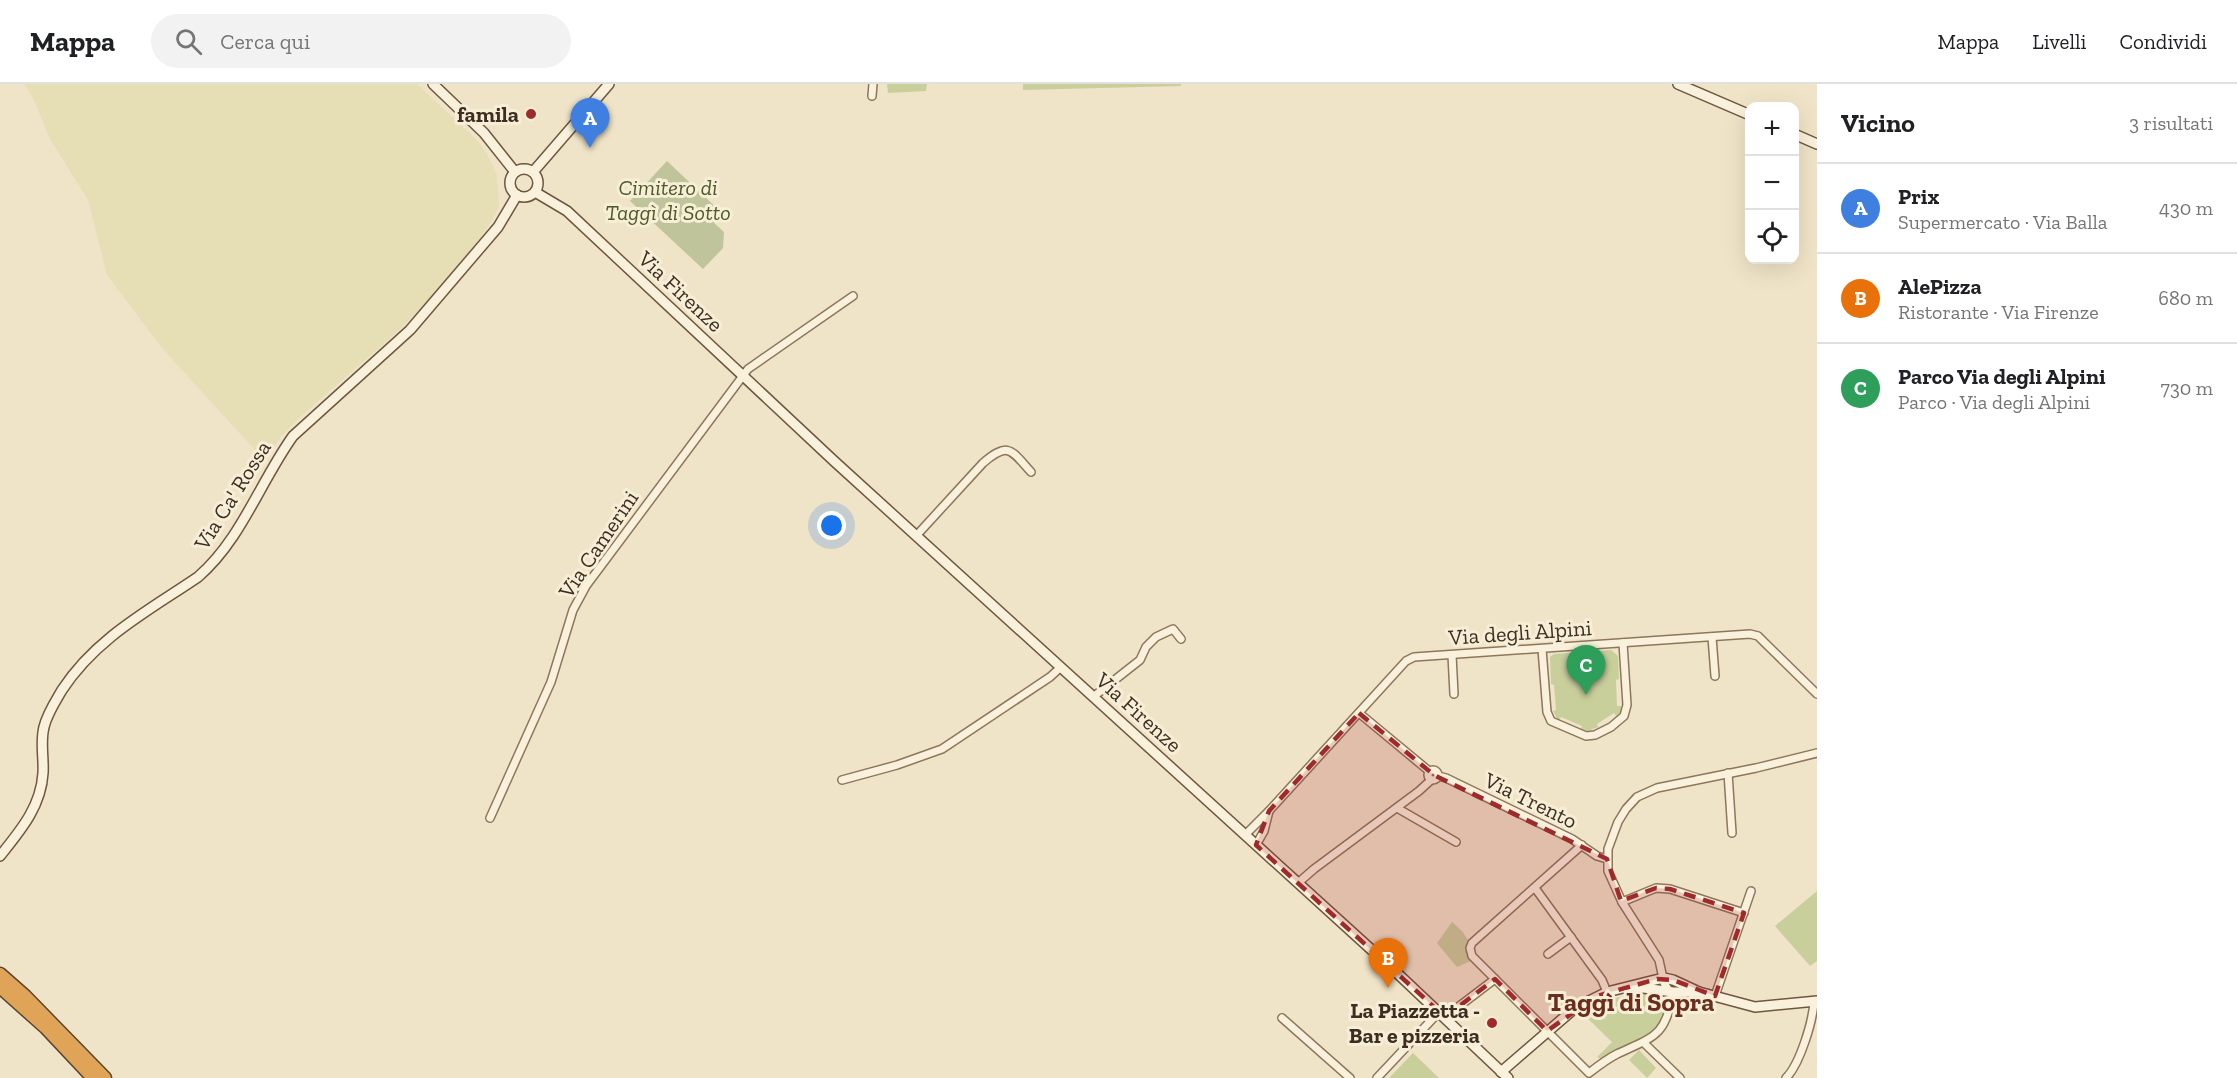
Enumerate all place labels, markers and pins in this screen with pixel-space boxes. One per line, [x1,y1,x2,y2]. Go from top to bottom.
pin: A [570,98,610,148]
place label: famila [457,101,519,128]
marker: famila [524,107,538,121]
pin: C [1566,646,1606,695]
pin: B [1368,938,1408,988]
place label: La Piazzetta - Bar e pizzeria [1349,997,1480,1049]
marker: La Piazzetta - Bar e pizzeria [1485,1016,1499,1030]

